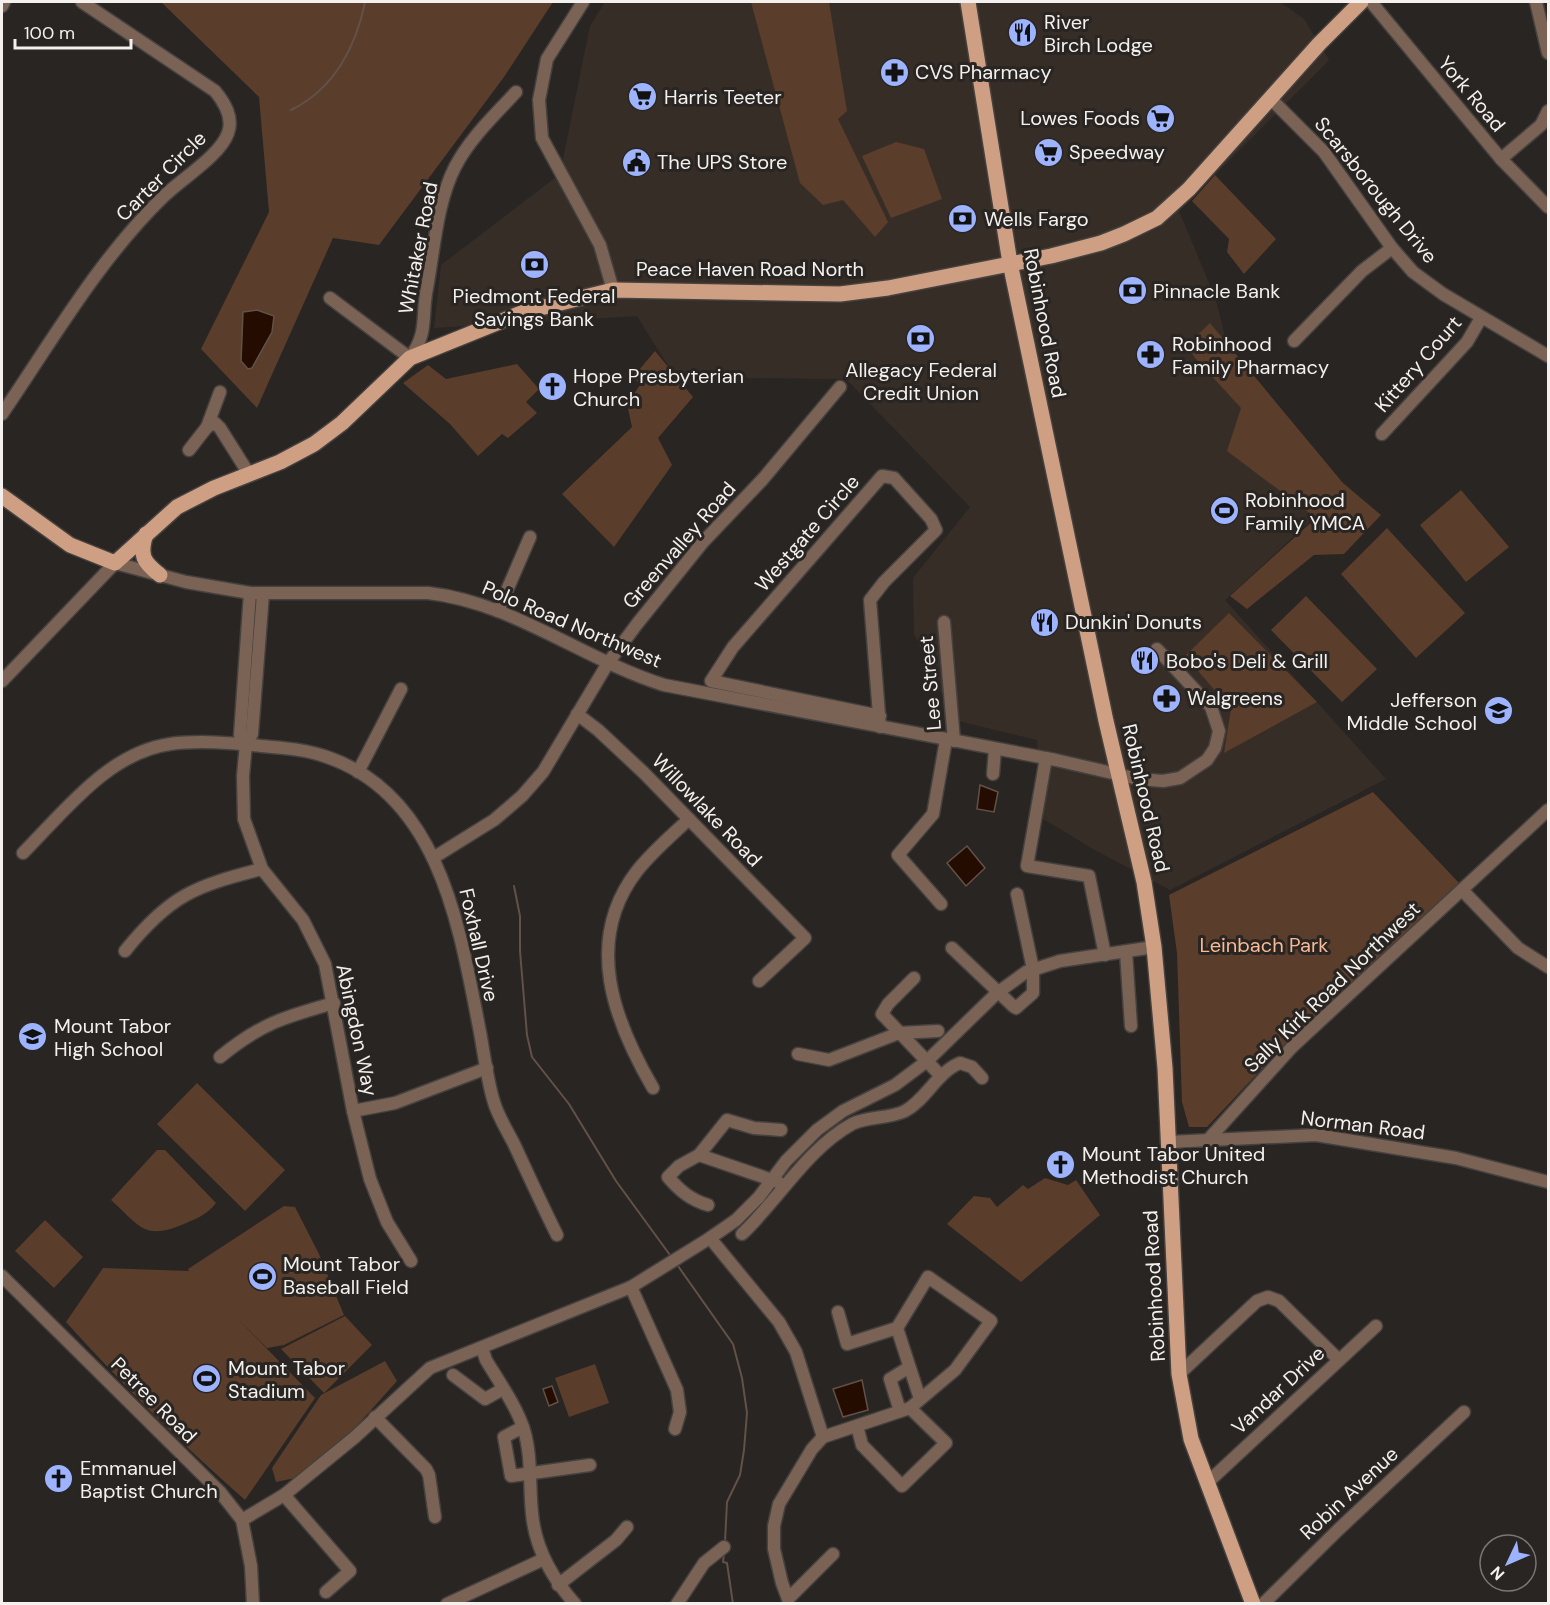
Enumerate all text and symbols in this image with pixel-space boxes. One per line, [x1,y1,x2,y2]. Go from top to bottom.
place label: River Birch Lodge [1044,9,1153,58]
scale bar [15,12,130,50]
restaurant icon: River Birch Lodge [1007,17,1039,49]
text: 100 m [24,21,75,45]
street label: York Road [1433,51,1511,137]
pharmacy icon: CVS Pharmacy [878,56,910,88]
place label: CVS Pharmacy [915,59,1052,85]
supermarket icon: Harris Teeter [627,81,659,113]
place label: Harris Teeter [664,84,782,110]
supermarket icon: Lowes Foods [1145,102,1177,134]
place label: Lowes Foods [1020,105,1140,131]
street label: Scarsborough Drive [1309,111,1443,269]
street label: Carter Circle [110,125,212,227]
supermarket icon: Speedway [1032,136,1064,168]
place label: Speedway [1069,139,1165,165]
public building icon: The UPS Store [620,146,652,178]
place label: The UPS Store [657,149,787,175]
street label: Whitaker Road [392,180,444,316]
bank icon: Wells Fargo [947,203,979,235]
place label: Wells Fargo [984,206,1089,232]
street label: Robinhood Road [1018,246,1072,400]
bank icon: Piedmont Federal Savings Bank [518,249,550,281]
street label: Peace Haven Road North [636,256,864,282]
bank icon: Pinnacle Bank [1116,275,1148,307]
place label: Pinnacle Bank [1153,278,1280,304]
place label: Piedmont Federal Savings Bank [453,283,615,332]
street label: Kittery Court [1369,310,1467,418]
bank icon: Allegacy Federal Credit Union [905,323,937,355]
place label: Robinhood Family Pharmacy [1172,331,1329,380]
pharmacy icon: Robinhood Family Pharmacy [1135,339,1167,371]
place label: Allegacy Federal Credit Union [845,357,997,406]
place label: Hope Presbyterian Church [573,363,744,412]
church icon: Hope Presbyterian Church [536,371,568,403]
street label: Westgate Circle [749,469,865,597]
street label: Greenvalley Road [617,476,741,614]
place label: Robinhood Family YMCA [1245,487,1365,536]
sports icon: Robinhood Family YMCA [1208,495,1240,527]
street label: Polo Road Northwest [478,574,666,674]
restaurant icon: Dunkin' Donuts [1028,606,1060,638]
place label: Dunkin' Donuts [1065,609,1202,635]
street label: Lee Street [913,634,947,731]
restaurant icon: Bobo's Deli & Grill [1129,645,1161,677]
place label: Bobo's Deli & Grill [1166,648,1328,674]
pharmacy icon: Walgreens [1150,682,1182,714]
place label: Walgreens [1187,685,1283,711]
place label: Jefferson Middle School [1346,687,1477,736]
school or university icon: Jefferson Middle School [1482,695,1514,727]
street label: Robinhood Road [1116,721,1176,875]
street label: Willowlake Road [646,748,768,872]
street label: Foxhall Drive [453,886,505,1004]
street label: Sally Kirk Road Northwest [1238,896,1426,1078]
park label: Leinbach Park [1200,932,1328,958]
street label: Abingdon Way [330,962,384,1098]
place label: Mount Tabor High School [54,1013,171,1062]
school or university icon: Mount Tabor High School [17,1021,49,1053]
street label: Norman Road [1299,1104,1427,1146]
place label: Mount Tabor United Methodist Church [1082,1141,1265,1190]
church icon: Mount Tabor United Methodist Church [1045,1149,1077,1181]
street label: Robinhood Road [1137,1210,1171,1362]
place label: Mount Tabor Baseball Field [283,1251,409,1300]
sports icon: Mount Tabor Baseball Field [246,1260,278,1292]
street label: Vandar Drive [1226,1340,1330,1440]
street label: Petree Road [105,1351,203,1449]
place label: Mount Tabor Stadium [228,1355,345,1404]
sports icon: Mount Tabor Stadium [191,1363,223,1395]
street label: Robin Avenue [1294,1441,1404,1545]
place label: Emmanuel Baptist Church [80,1455,218,1504]
church icon: Emmanuel Baptist Church [43,1463,75,1495]
north arrow [1478,1533,1538,1593]
text: N [1486,1562,1509,1585]

